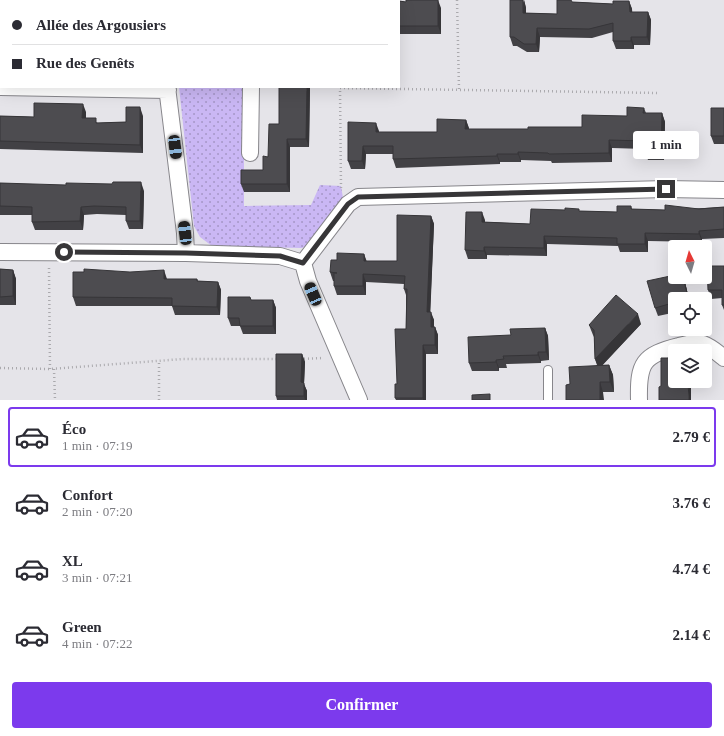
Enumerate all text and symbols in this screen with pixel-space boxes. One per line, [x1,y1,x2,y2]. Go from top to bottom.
text: Allée des Argousiers [36,17,166,33]
text: Rue des Genêts [36,55,134,71]
callout: 1 min [633,131,699,159]
car [168,134,182,160]
text: 1 min [650,137,682,152]
route end [657,180,675,198]
car [178,220,192,246]
north arrow [668,240,712,284]
map controls [668,240,712,388]
route start [55,243,73,261]
car [303,281,323,307]
button: locate [668,292,712,336]
button: layers [668,344,712,388]
icon: car [14,419,50,455]
text: Éco [62,421,86,437]
text: 2.79 € [673,429,710,445]
text: 1 min · 07:19 [62,438,132,453]
icon: car [14,485,50,521]
text: Confort [62,487,113,503]
text: 3.76 € [673,495,710,511]
text: 2 min · 07:20 [62,504,132,519]
icon: car [14,551,50,587]
text: XL [62,553,83,569]
text: 4.74 € [673,561,710,577]
text: 3 min · 07:21 [62,570,132,585]
icon: car [14,617,50,653]
text: Green [62,619,102,635]
text: 2.14 € [673,627,710,643]
text: 4 min · 07:22 [62,636,132,651]
button: Confirmer [12,682,712,728]

